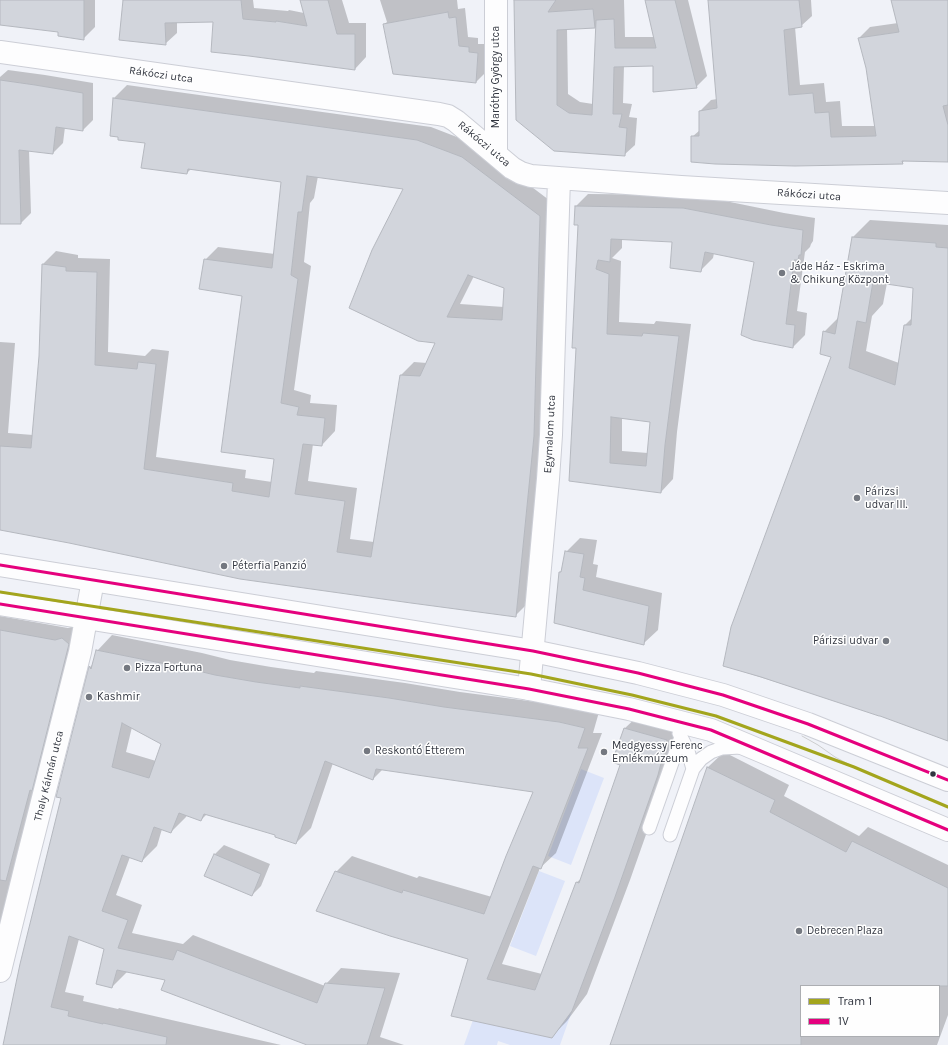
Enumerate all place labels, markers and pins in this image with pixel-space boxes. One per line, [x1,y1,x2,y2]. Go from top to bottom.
place label: Jáde Ház - Eskrima & Chikung Központ [790,260,889,286]
marker: Jáde Ház - Eskrima & Chikung Központ [777,268,787,278]
place label: Párizsi udvar III. [865,485,908,511]
marker: Párizsi udvar III. [852,493,862,503]
place label: Péterfia Panzió [232,559,307,573]
marker: Péterfia Panzió [219,561,229,571]
place label: Párizsi udvar [813,634,878,648]
marker: Párizsi udvar [881,636,891,646]
place label: Pizza Fortuna [135,661,202,675]
marker: Pizza Fortuna [122,663,132,673]
place label: Kashmir [97,690,140,704]
marker: Kashmir [84,692,94,702]
place label: Medgyessy Ferenc Emlékmúzeum [612,739,703,765]
place label: Reskontó Étterem [375,744,465,758]
marker: Reskontó Étterem [362,746,372,756]
marker: Medgyessy Ferenc Emlékmúzeum [599,747,609,757]
unlabelled marker [928,769,938,779]
place label: Debrecen Plaza [807,924,883,938]
marker: Debrecen Plaza [794,926,804,936]

